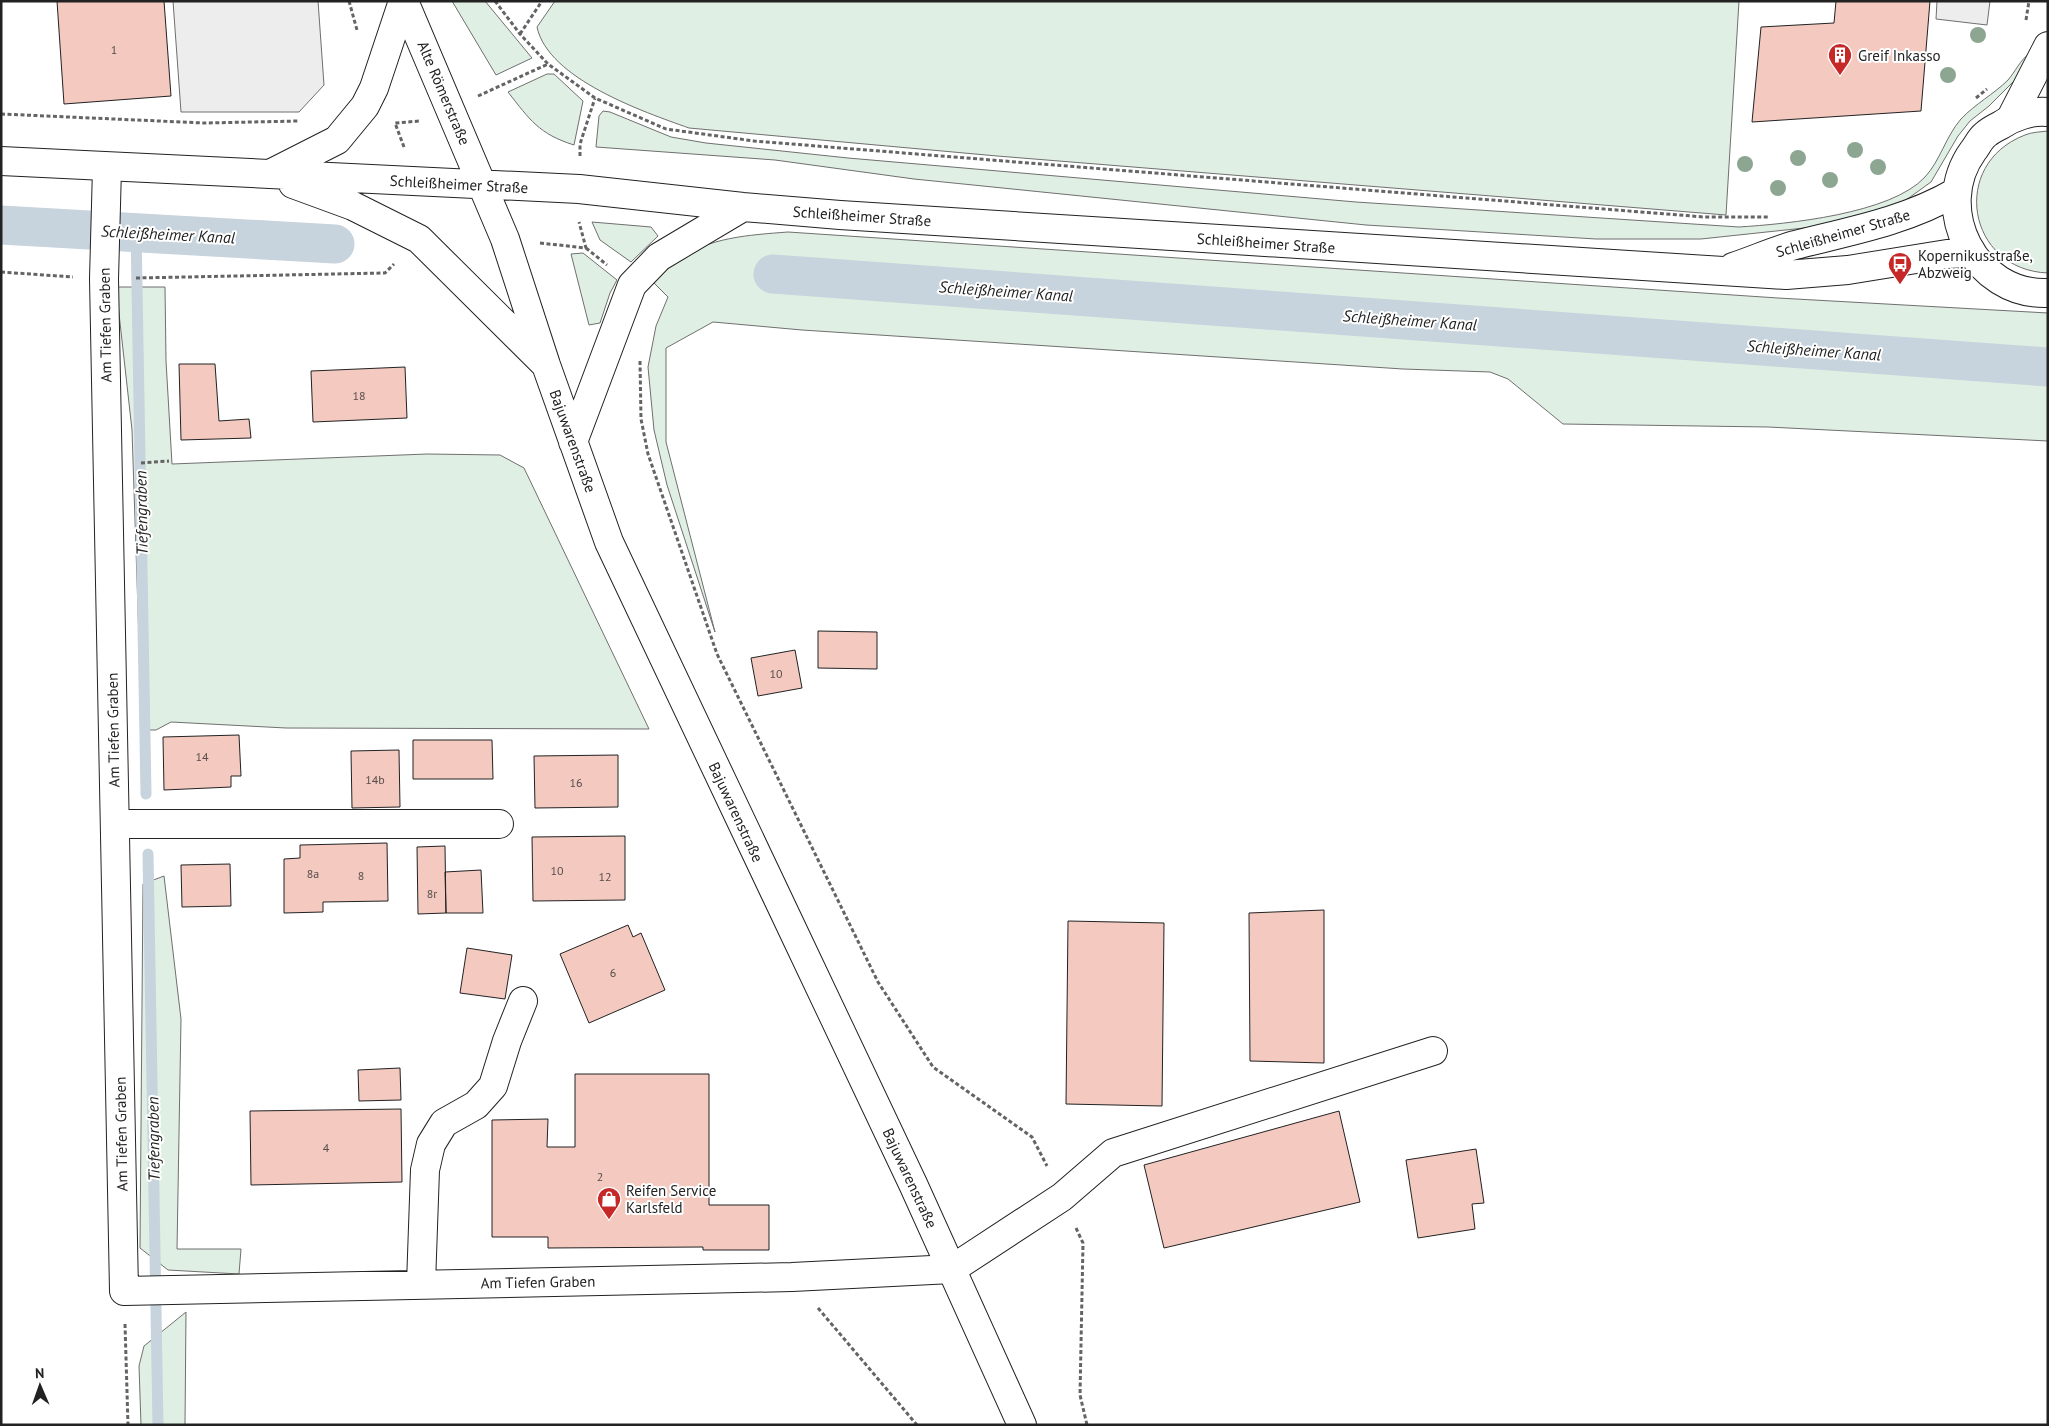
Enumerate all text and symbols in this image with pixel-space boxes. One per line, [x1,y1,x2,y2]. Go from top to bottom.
street label: Alte Römerstraße [414,38,474,148]
house number: 1 [111,42,117,57]
building icon: Greif Inkasso [1827,42,1853,76]
place label: Greif Inkasso [1858,46,1941,65]
street label: Schleißheimer Straße [389,171,529,197]
street label: Schleißheimer Straße [792,202,932,230]
street label: Schleißheimer Straße [1774,205,1912,261]
water label: Schleißheimer Kanal [100,220,236,248]
street label: Schleißheimer Straße [1196,229,1336,257]
place label: Kopernikusstraße, Abzweig [1918,246,2033,282]
bus stop icon: Kopernikusstraße, Abzweig [1887,251,1913,285]
street label: Am Tiefen Graben [95,268,115,382]
water label: Schleißheimer Kanal [938,276,1074,306]
water label: Schleißheimer Kanal [1342,305,1478,335]
water label: Schleißheimer Kanal [1746,335,1882,365]
street label: Bajuwarenstraße [546,387,600,495]
house number: 18 [352,388,366,403]
water label: Tiefengraben [130,470,152,556]
house number: 10 [769,666,783,681]
street label: Am Tiefen Graben [103,673,123,787]
house number: 14 [195,749,209,764]
street label: Bajuwarenstraße [705,759,767,865]
house number: 14b [365,772,385,787]
house number: 16 [569,775,583,790]
house number: 10 [550,863,564,878]
house number: 8a [307,866,319,881]
house number: 8 [358,868,364,883]
house number: 12 [598,869,612,884]
house number: 8r [427,886,437,901]
house number: 6 [610,965,616,980]
street label: Am Tiefen Graben [111,1077,131,1191]
water label: Tiefengraben [142,1096,164,1182]
street label: Bajuwarenstraße [879,1125,941,1231]
house number: 4 [323,1140,330,1155]
house number: 2 [597,1169,603,1184]
place label: Reifen Service Karlsfeld [626,1181,716,1217]
shop icon: Reifen Service Karlsfeld [596,1186,622,1220]
street label: Am Tiefen Graben [481,1272,595,1292]
north arrow [15,1361,65,1411]
text: N [35,1364,44,1382]

